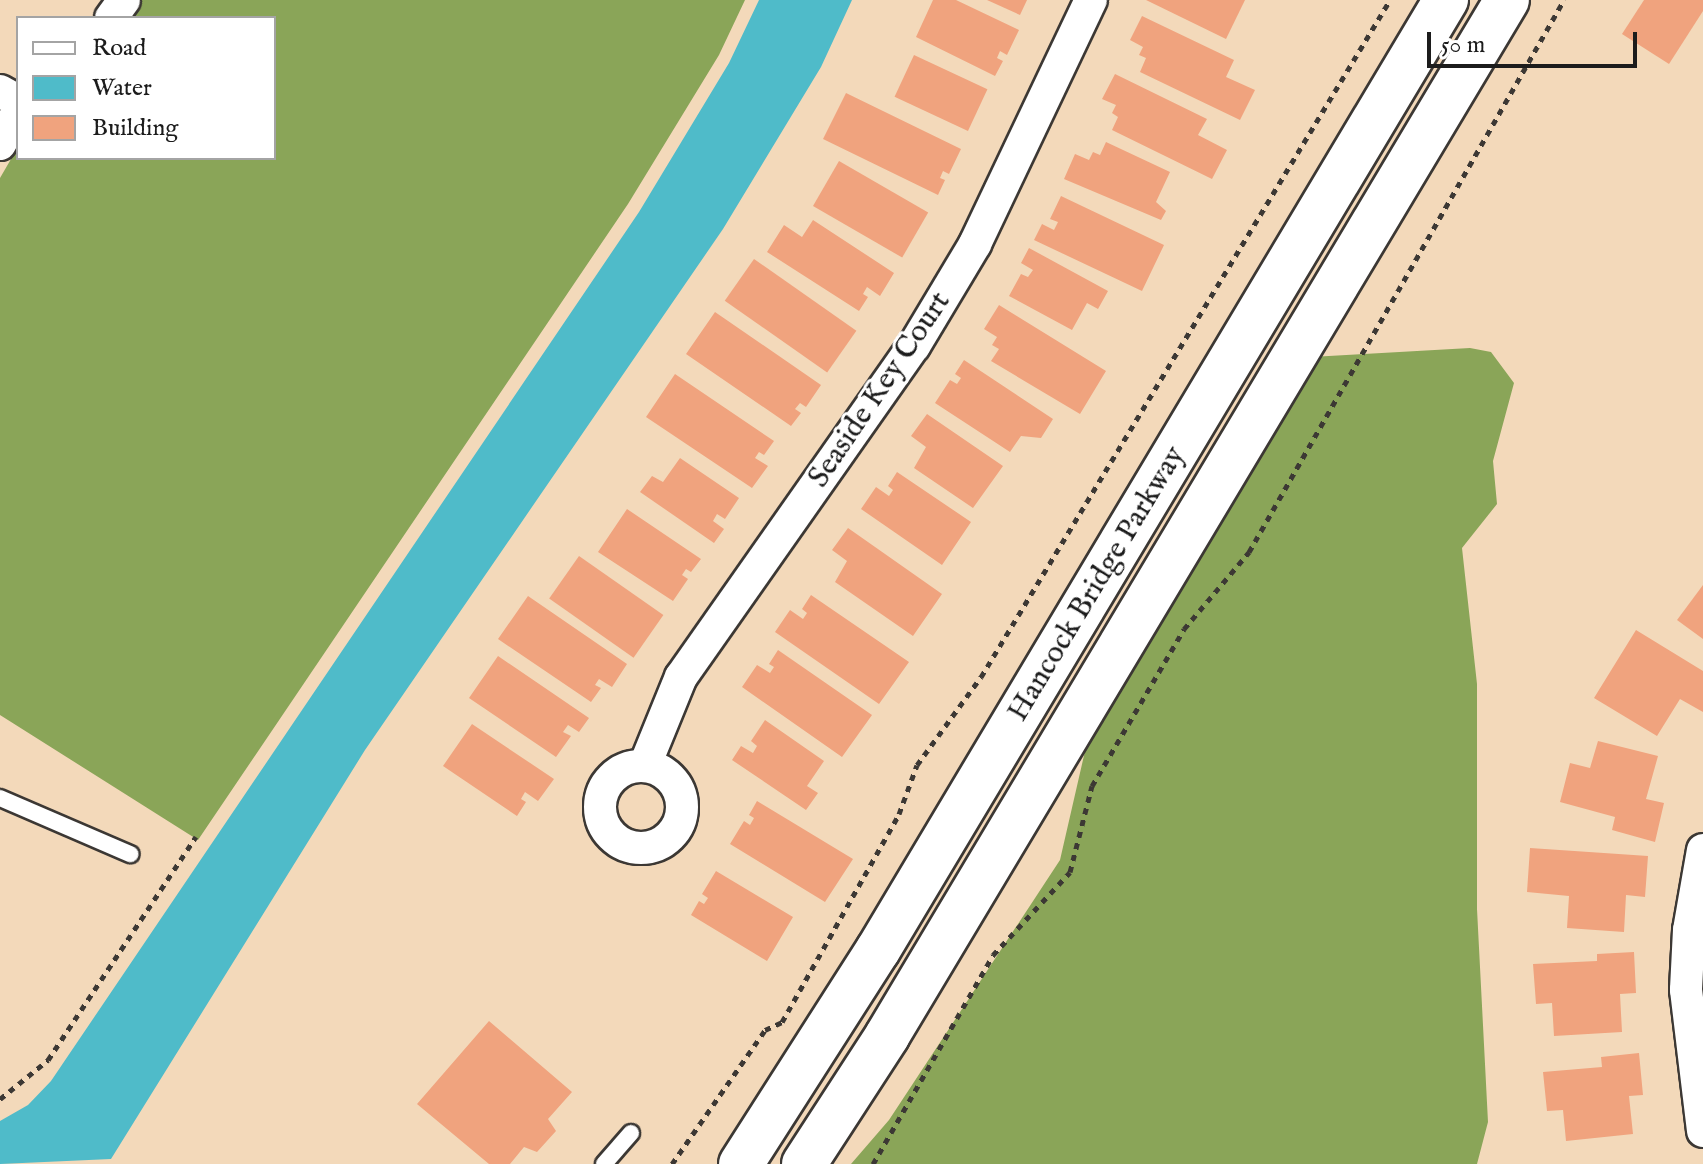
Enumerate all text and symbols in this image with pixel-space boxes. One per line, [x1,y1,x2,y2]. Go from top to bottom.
legend [16,16,276,160]
scale bar [1431,16,1641,66]
text: 50 m [1441,30,1485,61]
text: Road [92,33,146,64]
text: Water [92,73,152,104]
text: Building [92,113,178,144]
street label: Seaside Key Court [801,285,959,495]
street label: Hancock Bridge Parkway [1001,440,1193,728]

